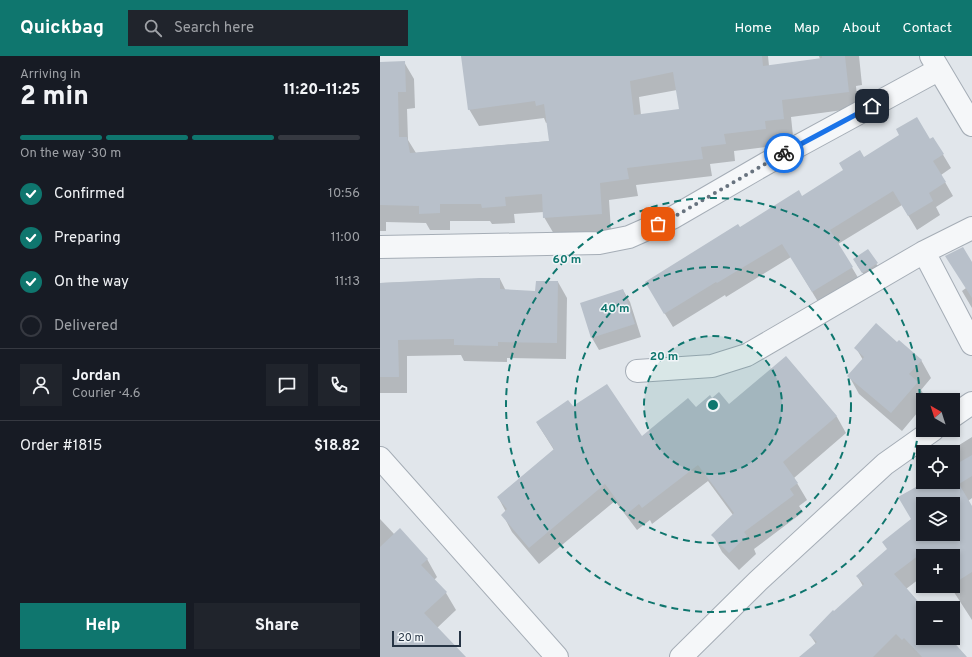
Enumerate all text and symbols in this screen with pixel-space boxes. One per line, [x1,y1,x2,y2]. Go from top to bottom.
search box [128,10,408,46]
text: Quickbag [20,16,104,40]
icon: search [142,17,164,39]
text: Search here [174,19,254,38]
text: Home [735,20,772,37]
text: Map [794,20,820,37]
text: About [842,20,881,37]
text: Contact [903,20,952,37]
text: Arriving in [20,67,81,83]
text: 2 min [20,81,89,114]
text: 11:20–11:25 [283,81,360,100]
pin [855,89,889,123]
icon: home [861,95,883,117]
courier [764,133,804,173]
icon: bike [773,142,795,164]
text: On the way · 30 m [20,146,121,162]
icon: check [20,183,42,205]
text: Confirmed [54,185,125,204]
text: 10:56 [328,186,360,202]
pin [641,207,675,241]
icon: bag [647,213,669,235]
icon: check [20,227,42,249]
text: Preparing [54,229,121,248]
text: 11:00 [331,230,360,246]
text: 60 m [553,252,581,268]
icon: check [20,271,42,293]
text: On the way [54,273,129,292]
text: 11:13 [335,274,360,290]
text: 40 m [600,301,630,317]
text: Delivered [54,317,118,336]
text: 20 m [650,349,678,365]
button: person [20,364,62,406]
button: chat [266,364,308,406]
button: phone [318,364,360,406]
text: Jordan [72,367,121,386]
text: Courier · 4.6 [72,386,140,402]
north arrow [916,393,960,437]
map controls [916,393,960,645]
centre of rings [706,398,720,412]
text: Order #1815 [20,437,102,456]
text: $18.82 [314,437,360,456]
button: locate [916,445,960,489]
button: layers [916,497,960,541]
button: + [916,549,960,593]
button: − [916,601,960,645]
button: Help [20,603,186,649]
button: Share [194,603,360,649]
scale bar [392,629,461,648]
text: 20 m [398,631,424,645]

